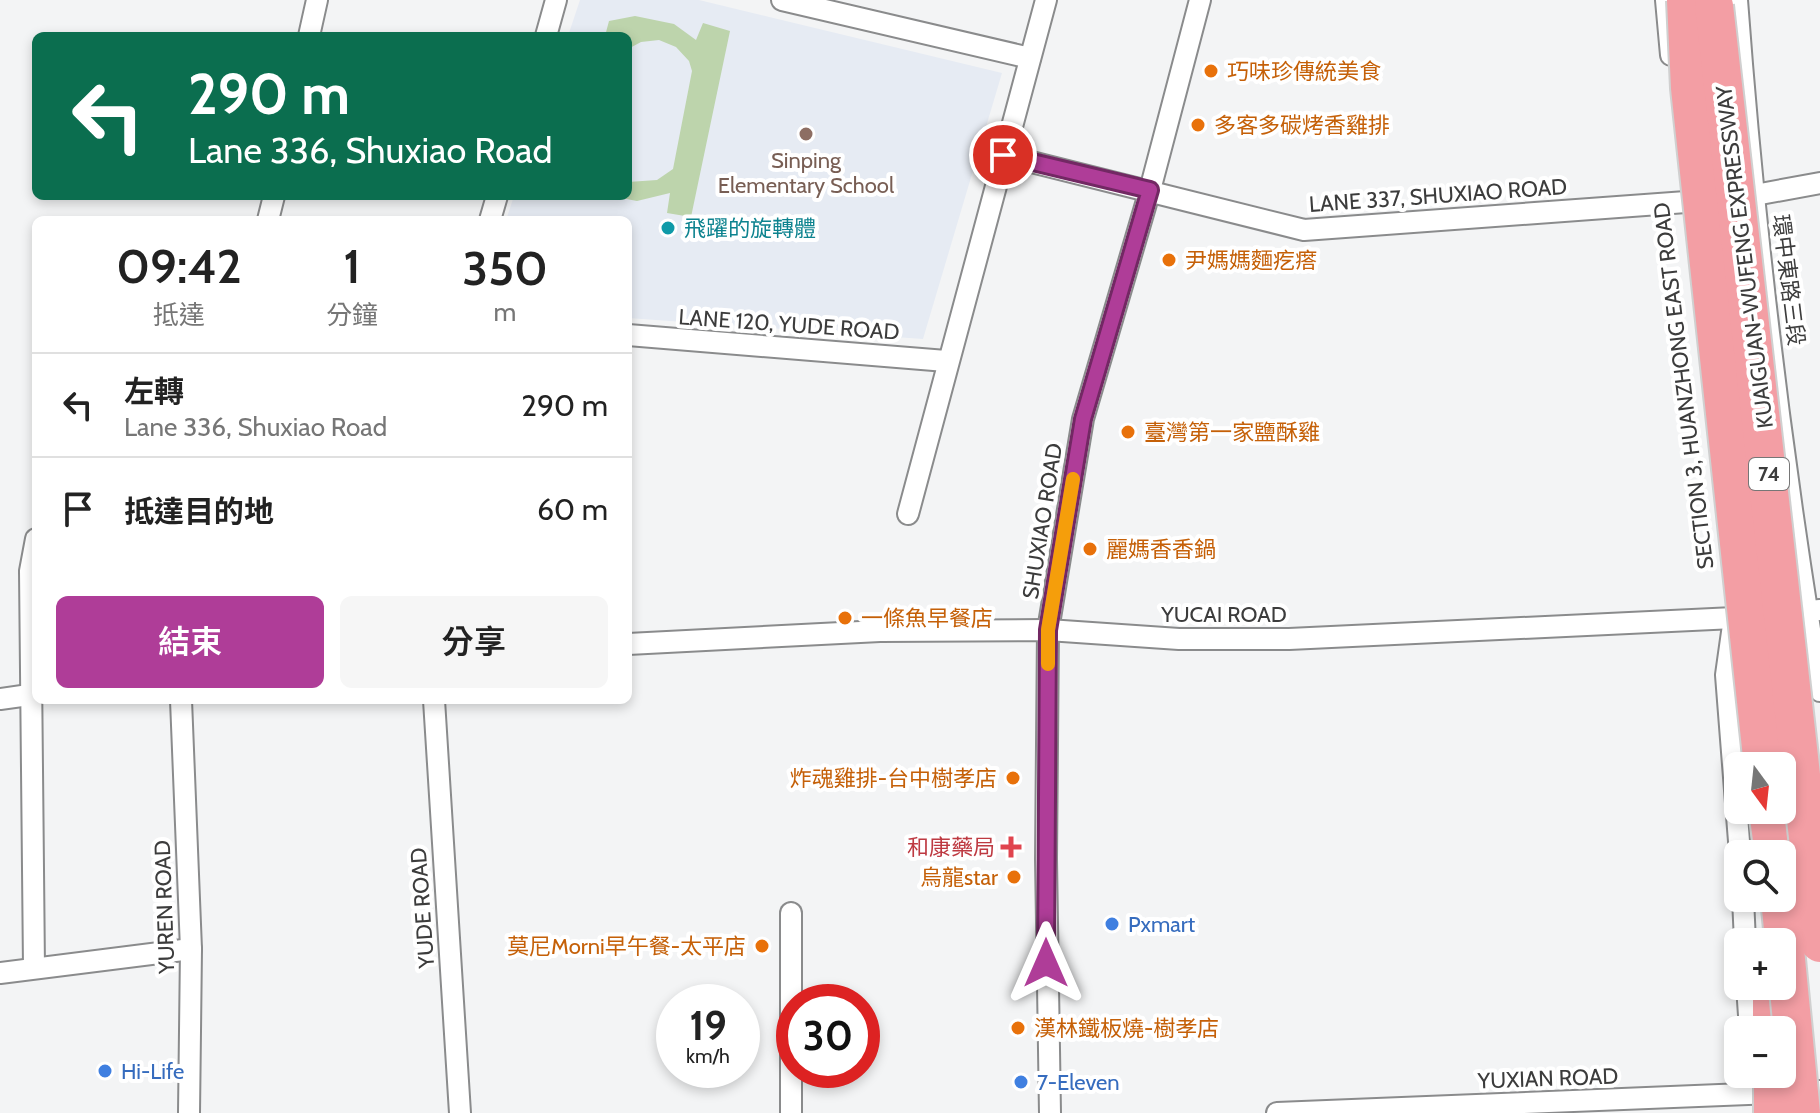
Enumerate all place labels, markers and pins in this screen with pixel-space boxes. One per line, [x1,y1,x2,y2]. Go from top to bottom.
place label: 巧味珍傳統美食 [1227,58,1381,85]
marker: 巧味珍傳統美食 [1202,62,1220,80]
place label: 多客多碳烤香雞排 [1214,112,1390,139]
marker: 多客多碳烤香雞排 [1189,116,1207,134]
pin [969,121,1037,189]
marker: Sinping Elementary School [797,125,815,143]
place label: Sinping Elementary School [718,147,895,199]
place label: 飛躍的旋轉體 [684,215,816,242]
marker: 飛躍的旋轉體 [659,219,677,237]
place label: 尹媽媽麵疙瘩 [1185,247,1317,274]
marker: 尹媽媽麵疙瘩 [1160,251,1178,269]
place label: 臺灣第一家鹽酥雞 [1144,419,1320,446]
marker: 臺灣第一家鹽酥雞 [1119,423,1137,441]
place label: 麗媽香香鍋 [1106,536,1216,563]
marker: 麗媽香香鍋 [1081,540,1099,558]
place label: 一條魚早餐店 [861,605,993,632]
marker: 一條魚早餐店 [836,609,854,627]
place label: 炸魂雞排-台中樹孝店 [790,765,997,792]
marker: 炸魂雞排-台中樹孝店 [1004,769,1022,787]
place label: 和康藥局 [907,834,995,861]
marker: 和康藥局 [1002,838,1020,856]
place label: 烏龍star [920,864,998,891]
marker: 烏龍star [1005,868,1023,886]
place label: Pxmart [1128,911,1196,938]
marker: Pxmart [1103,915,1121,933]
place label: 莫尼Morni早午餐-太平店 [507,933,746,960]
marker: 莫尼Morni早午餐-太平店 [753,937,771,955]
place label: 漢林鐵板燒-樹孝店 [1034,1015,1219,1042]
marker: 漢林鐵板燒-樹孝店 [1009,1019,1027,1037]
place label: Hi-Life [121,1058,184,1085]
marker: Hi-Life [96,1062,114,1080]
place label: 7-Eleven [1037,1069,1120,1096]
marker: 7-Eleven [1012,1073,1030,1091]

